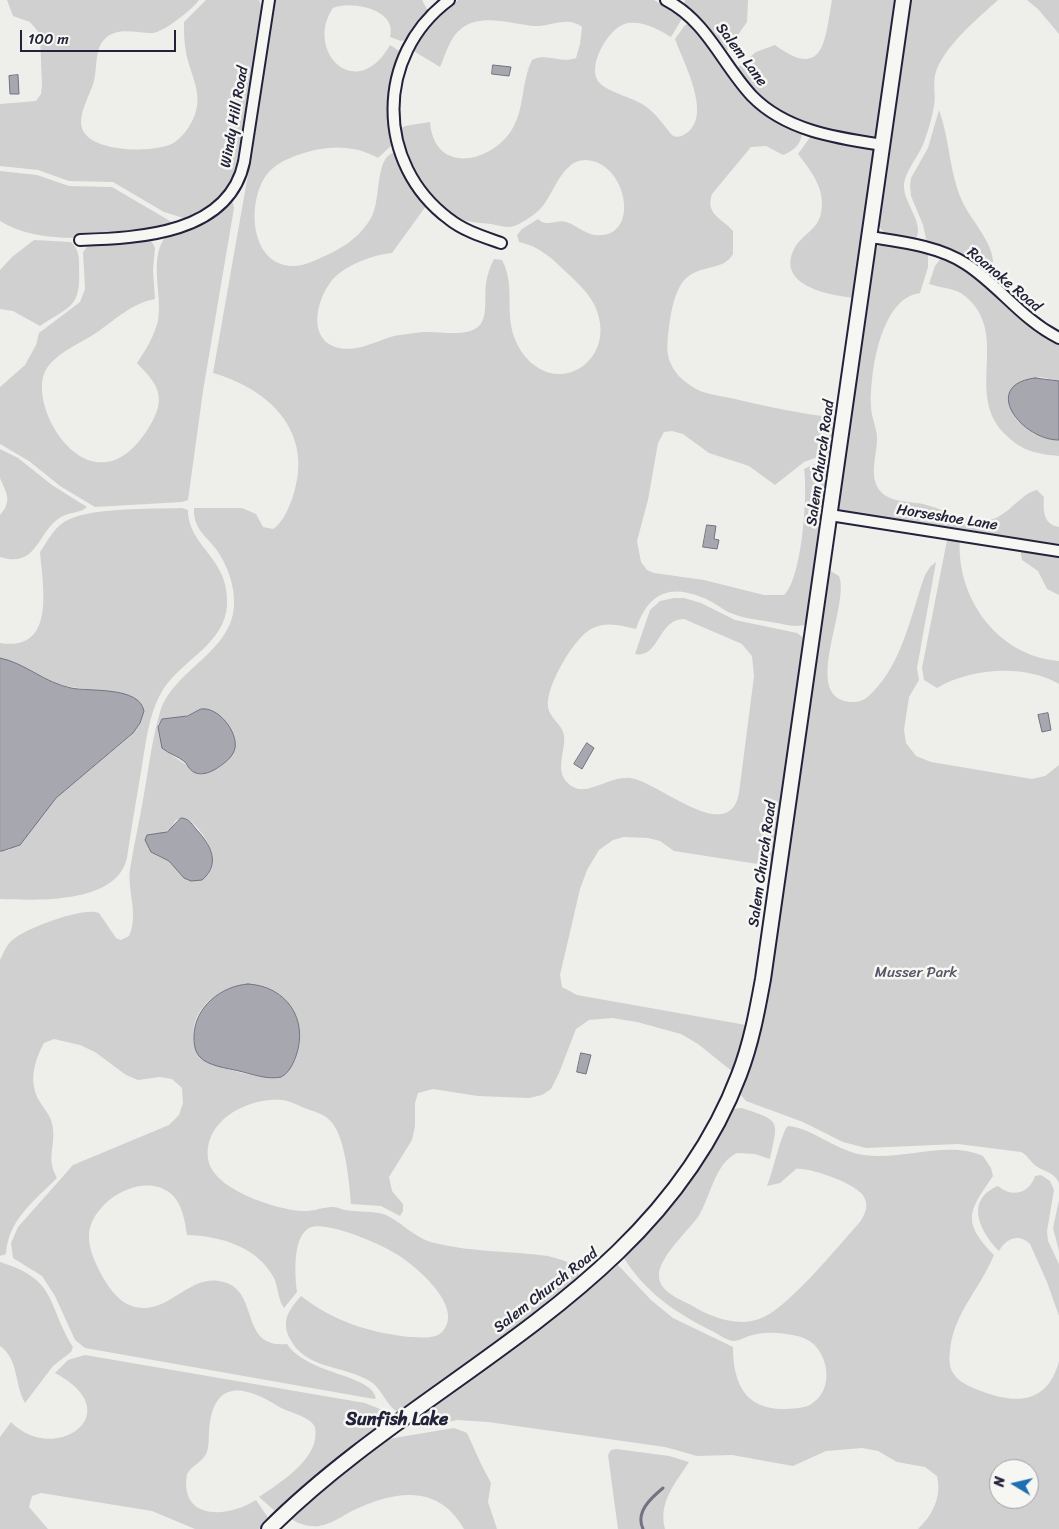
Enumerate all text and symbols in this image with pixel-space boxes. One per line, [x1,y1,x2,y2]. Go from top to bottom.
scale bar [22,20,179,52]
street label: Salem Lane [711,20,771,90]
text: 100 m [28,26,69,52]
street label: Windy Hill Road [217,65,253,169]
street label: Roanoke Road [963,244,1045,316]
street label: Salem Church Road [803,399,839,527]
street label: Horseshoe Lane [895,501,999,535]
street label: Salem Church Road [745,800,781,928]
park label: Musser Park [875,964,957,982]
street label: Salem Church Road [490,1245,602,1337]
district label: Sunfish Lake [346,1409,448,1431]
north arrow [989,1459,1039,1509]
text: N [987,1475,1013,1488]

